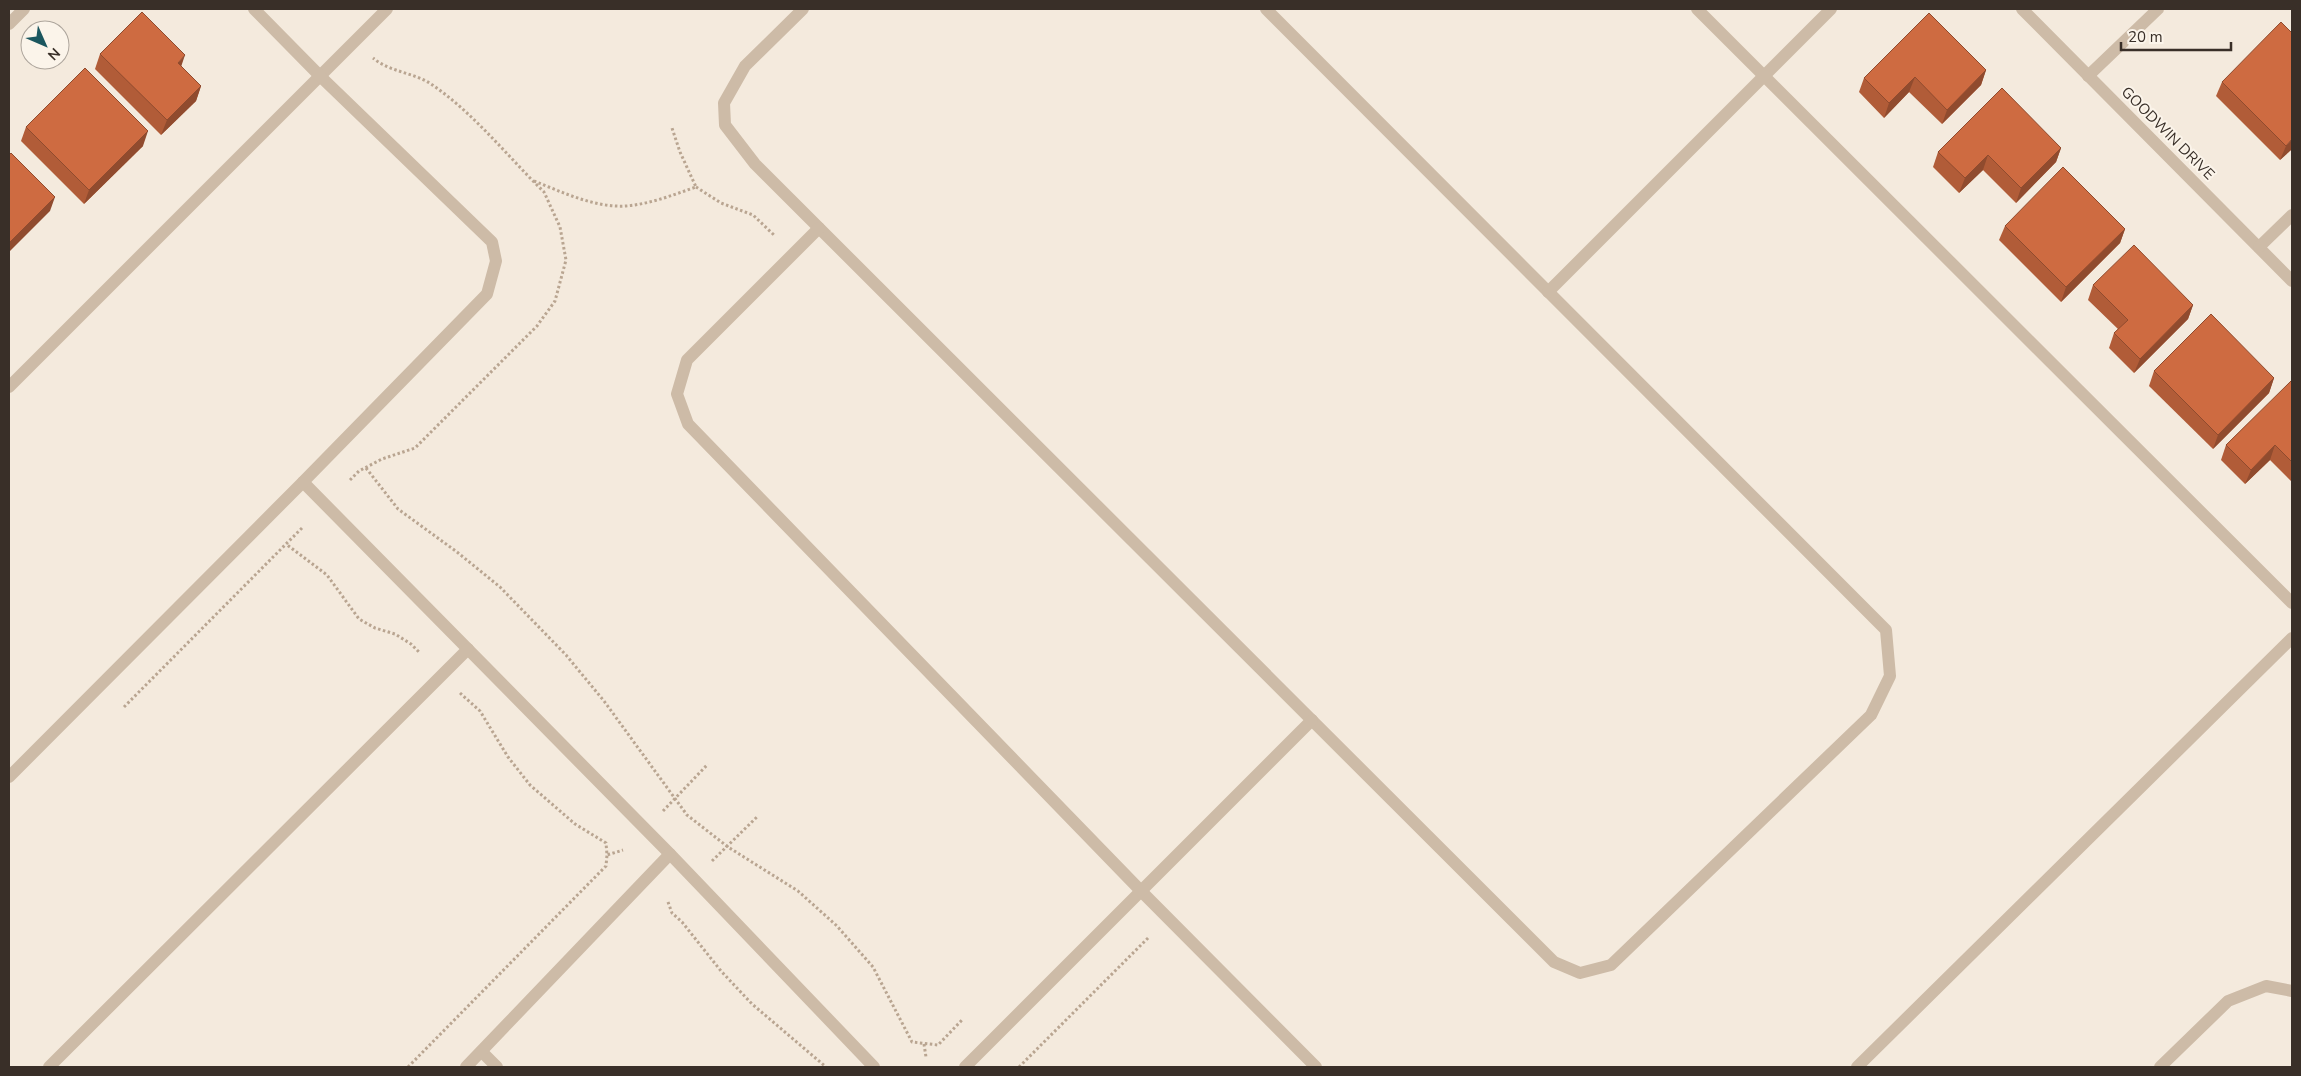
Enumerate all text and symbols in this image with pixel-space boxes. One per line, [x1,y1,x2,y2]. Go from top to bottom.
north arrow [20,20,70,70]
scale bar [2121,20,2231,52]
text: 20 m [2128,27,2163,47]
text: N [43,43,64,64]
street label: GOODWIN DRIVE [2117,82,2219,184]

